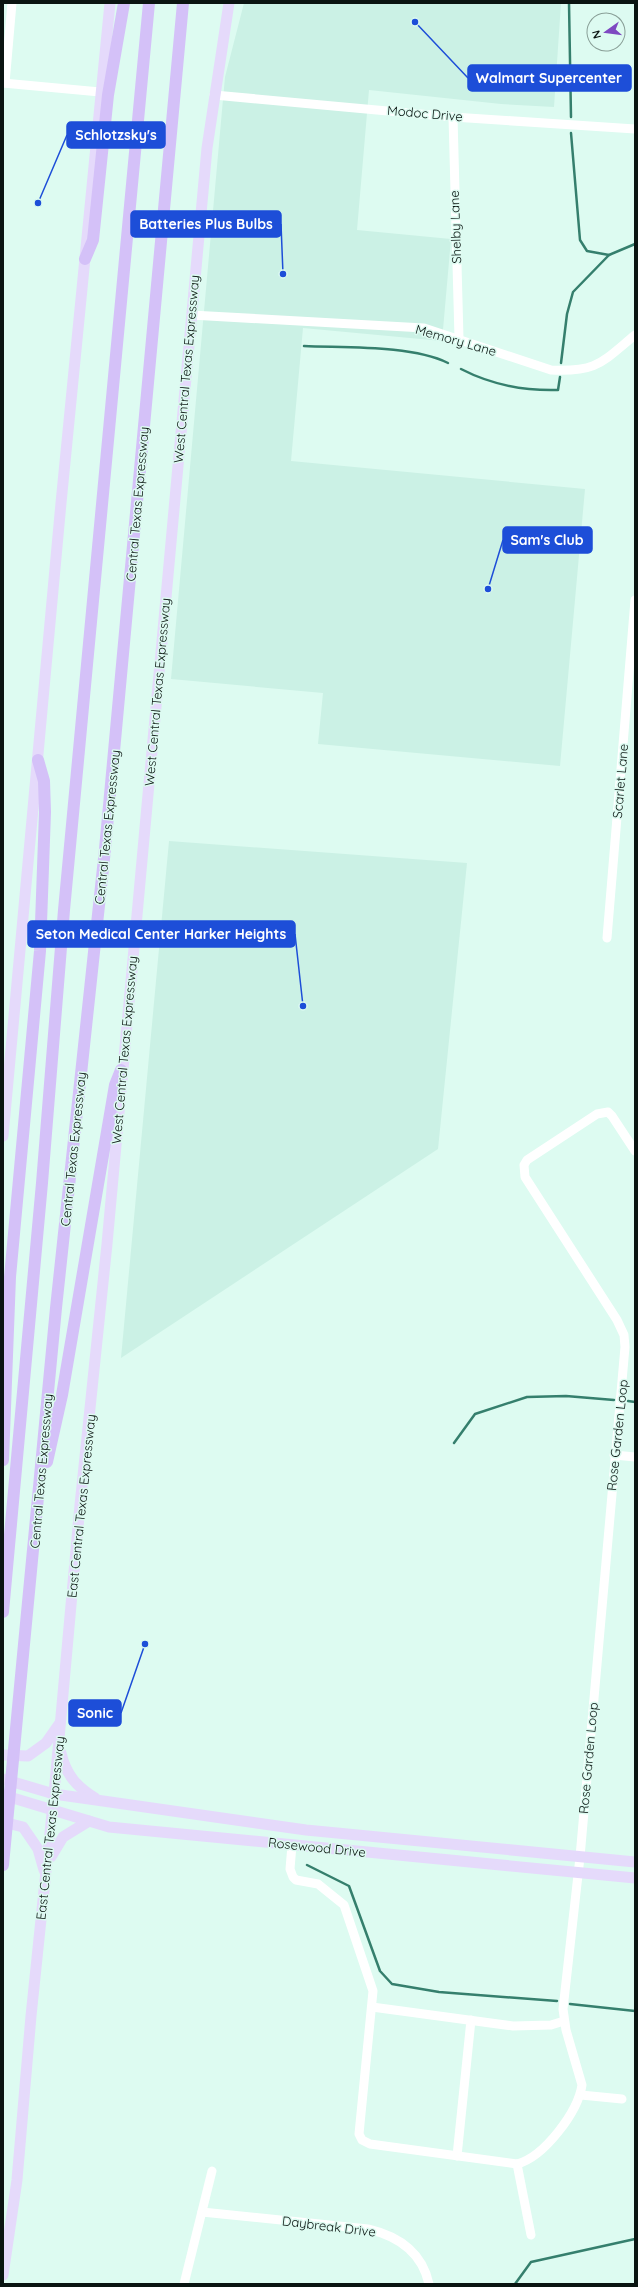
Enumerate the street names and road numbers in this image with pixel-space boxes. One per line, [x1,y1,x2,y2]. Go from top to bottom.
street label: Modoc Drive [386,102,464,124]
street label: Shelby Lane [446,190,464,264]
street label: West Central Texas Expressway [170,274,202,464]
street label: Memory Lane [414,321,498,359]
street label: Central Texas Expressway [122,426,152,582]
street label: West Central Texas Expressway [141,597,173,787]
street label: Scarlet Lane [609,743,631,819]
street label: Central Texas Expressway [91,749,123,905]
street label: West Central Texas Expressway [108,955,140,1145]
street label: Central Texas Expressway [57,1071,89,1227]
street label: Rose Garden Loop [603,1378,631,1492]
street label: Central Texas Expressway [26,1393,56,1549]
street label: East Central Texas Expressway [63,1413,99,1599]
street label: Rose Garden Loop [575,1701,601,1815]
street label: East Central Texas Expressway [32,1735,68,1921]
street label: Rosewood Drive [267,1834,367,1860]
street label: Daybreak Drive [281,2212,377,2240]

